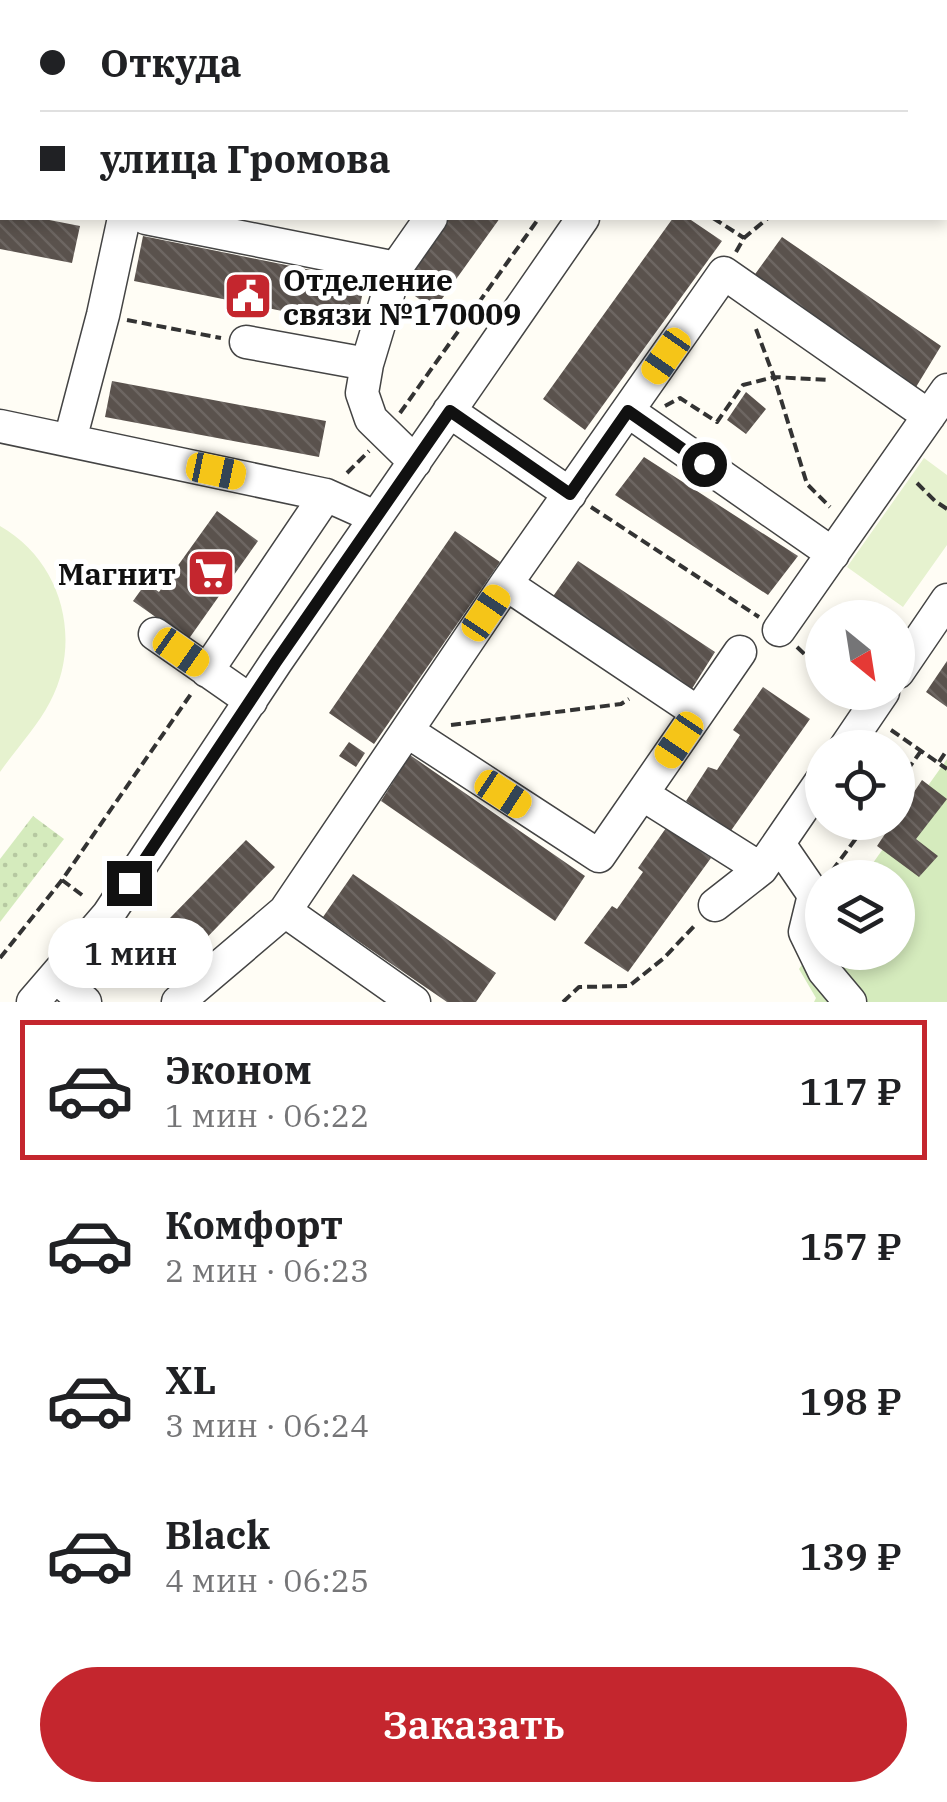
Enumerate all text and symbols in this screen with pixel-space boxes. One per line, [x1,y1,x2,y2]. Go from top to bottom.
text: Откуда [100,38,242,87]
text: улица Громова [100,134,391,183]
place label: Отделение связи №170009 [283,260,521,333]
public building icon: Отделение связи №170009 [222,270,274,322]
car [637,323,695,389]
route start [682,442,727,487]
car [184,450,248,492]
supermarket icon: Магнит [185,547,237,599]
place label: Магнит [58,554,176,593]
car [457,580,515,646]
north arrow [805,600,915,710]
map controls [805,600,915,970]
car [148,623,214,681]
car [650,707,708,773]
button: locate [805,730,915,840]
car [470,765,536,823]
button: layers [805,860,915,970]
route end [107,861,152,906]
callout: 1 мин [46,918,212,988]
text: 1 мин [84,932,177,974]
icon: car [45,1045,135,1135]
text: Эконом [165,1045,312,1094]
text: 117 ₽ [800,1066,902,1115]
text: 1 мин · 06:22 [165,1094,369,1136]
icon: car [45,1200,135,1290]
text: Комфорт [165,1200,343,1249]
text: 157 ₽ [800,1221,902,1270]
text: 2 мин · 06:23 [165,1249,369,1291]
icon: car [45,1355,135,1445]
text: XL [165,1355,216,1404]
text: 198 ₽ [800,1376,902,1425]
text: 3 мин · 06:24 [165,1404,369,1446]
icon: car [45,1510,135,1600]
text: Black [165,1510,270,1559]
text: 139 ₽ [800,1531,902,1580]
text: 4 мин · 06:25 [165,1559,369,1601]
button: Заказать [40,1667,907,1782]

